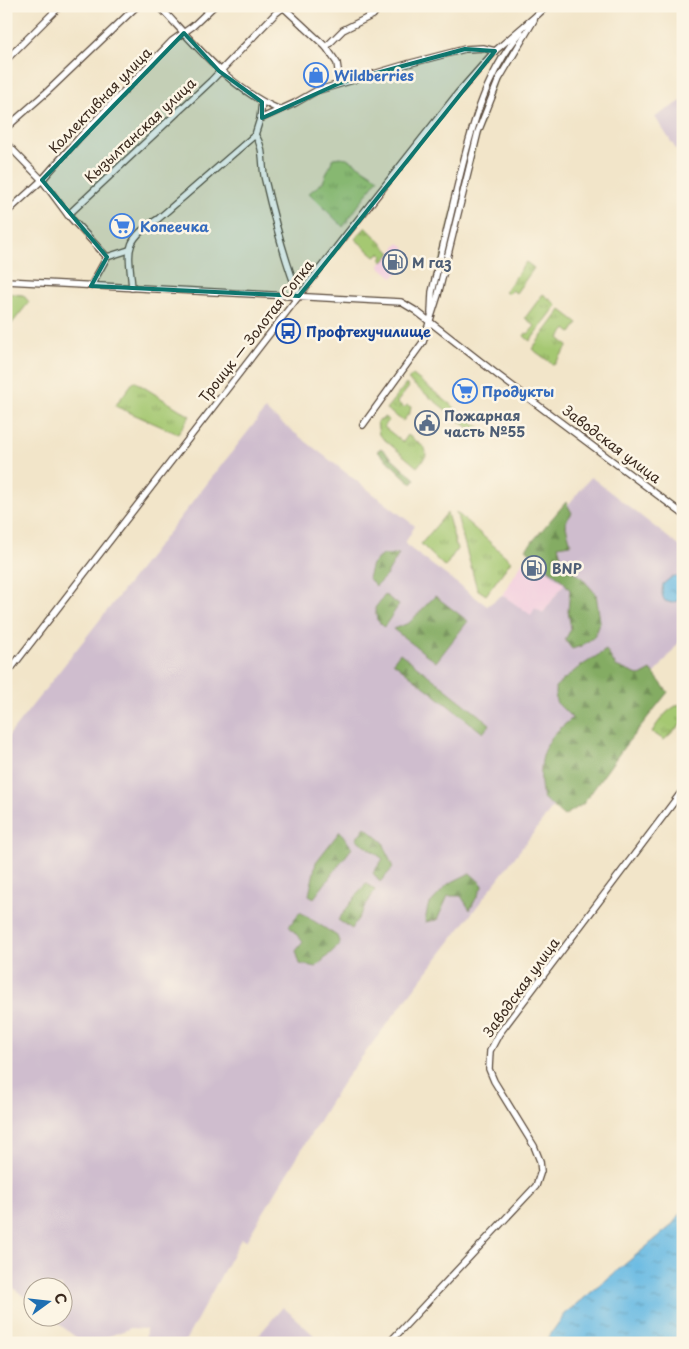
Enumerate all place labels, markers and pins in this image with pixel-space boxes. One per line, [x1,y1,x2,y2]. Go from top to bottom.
shop icon: Wildberries [303,62,329,88]
place label: Wildberries [334,65,414,86]
supermarket icon: Копеечка [109,213,135,239]
place label: Копеечка [140,216,209,237]
fuel station icon: М газ [382,249,408,275]
place label: М газ [412,252,452,273]
bus stop icon: Профтехучилище [275,318,301,344]
place label: Профтехучилище [306,321,431,342]
supermarket icon: Продукты [452,378,478,404]
place label: Продукты [482,381,554,402]
place label: Пожарная часть №55 [444,405,525,442]
public building icon: Пожарная часть №55 [414,410,440,436]
fuel station icon: BNP [521,555,547,581]
place label: BNP [552,558,582,579]

